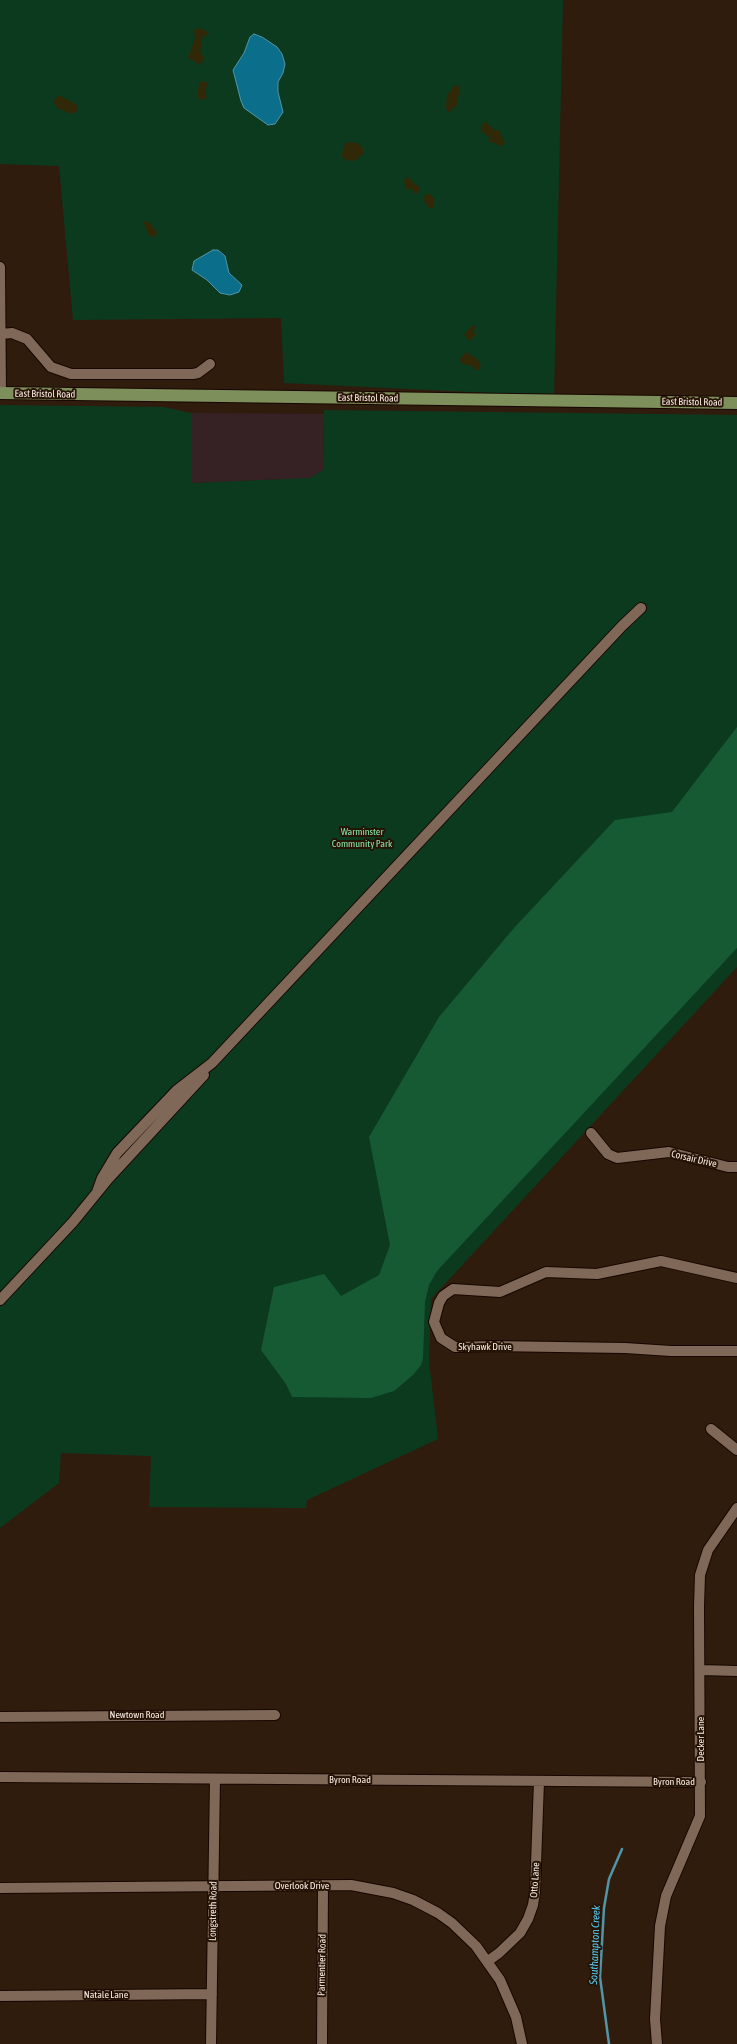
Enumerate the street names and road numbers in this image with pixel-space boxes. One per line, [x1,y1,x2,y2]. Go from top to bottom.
street label: East Bristol Road [14,387,76,401]
street label: East Bristol Road [337,391,399,405]
street label: East Bristol Road [661,395,723,409]
street label: Corsair Drive [670,1148,718,1170]
street label: Skyhawk Drive [458,1341,512,1353]
street label: Newtown Road [110,1709,164,1721]
street label: Decker Lane [695,1717,707,1761]
street label: Byron Road [329,1774,371,1786]
street label: Byron Road [653,1776,695,1788]
street label: Otto Lane [528,1862,542,1898]
street label: Overlook Drive [275,1880,329,1892]
street label: Longstreth Road [206,1881,220,1941]
street label: Parmentier Road [315,1934,329,1996]
street label: Natale Lane [84,1989,128,2001]

